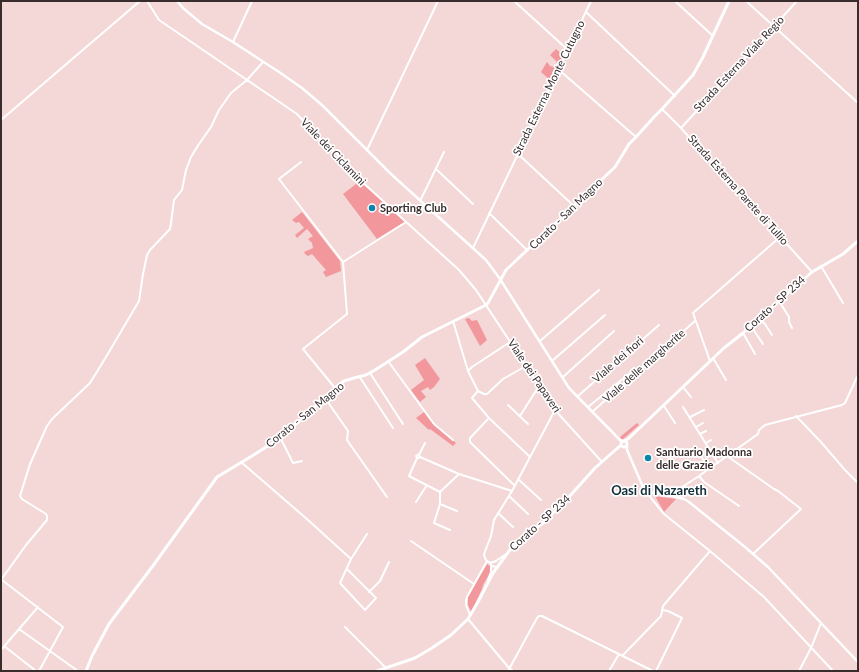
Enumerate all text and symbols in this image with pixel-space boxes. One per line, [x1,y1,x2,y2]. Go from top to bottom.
street label: Strada Esterna Viale Regio [691,13,787,115]
street label: Strada Esterna Monte Cutugno [510,18,588,158]
street label: Viale dei Ciclamini [298,116,368,188]
street label: Strada Esterna Parete di Tullio [685,132,791,248]
street label: Corato - San Magno [527,176,605,252]
place label: Sporting Club [380,201,447,215]
marker: Sporting Club [367,203,377,213]
street label: Corato - SP 234 [742,273,808,335]
street label: Viale delle margherite [600,327,688,405]
street label: Viale dei fiori [590,334,646,386]
street label: Viale dei Papaveri [505,337,563,415]
street label: Corato - San Magno [263,379,347,451]
place label: Santuario Madonna delle Grazie [656,445,752,471]
marker: Santuario Madonna delle Grazie [643,453,653,463]
district label: Oasi di Nazareth [611,483,707,499]
street label: Corato - SP 234 [507,492,573,554]

